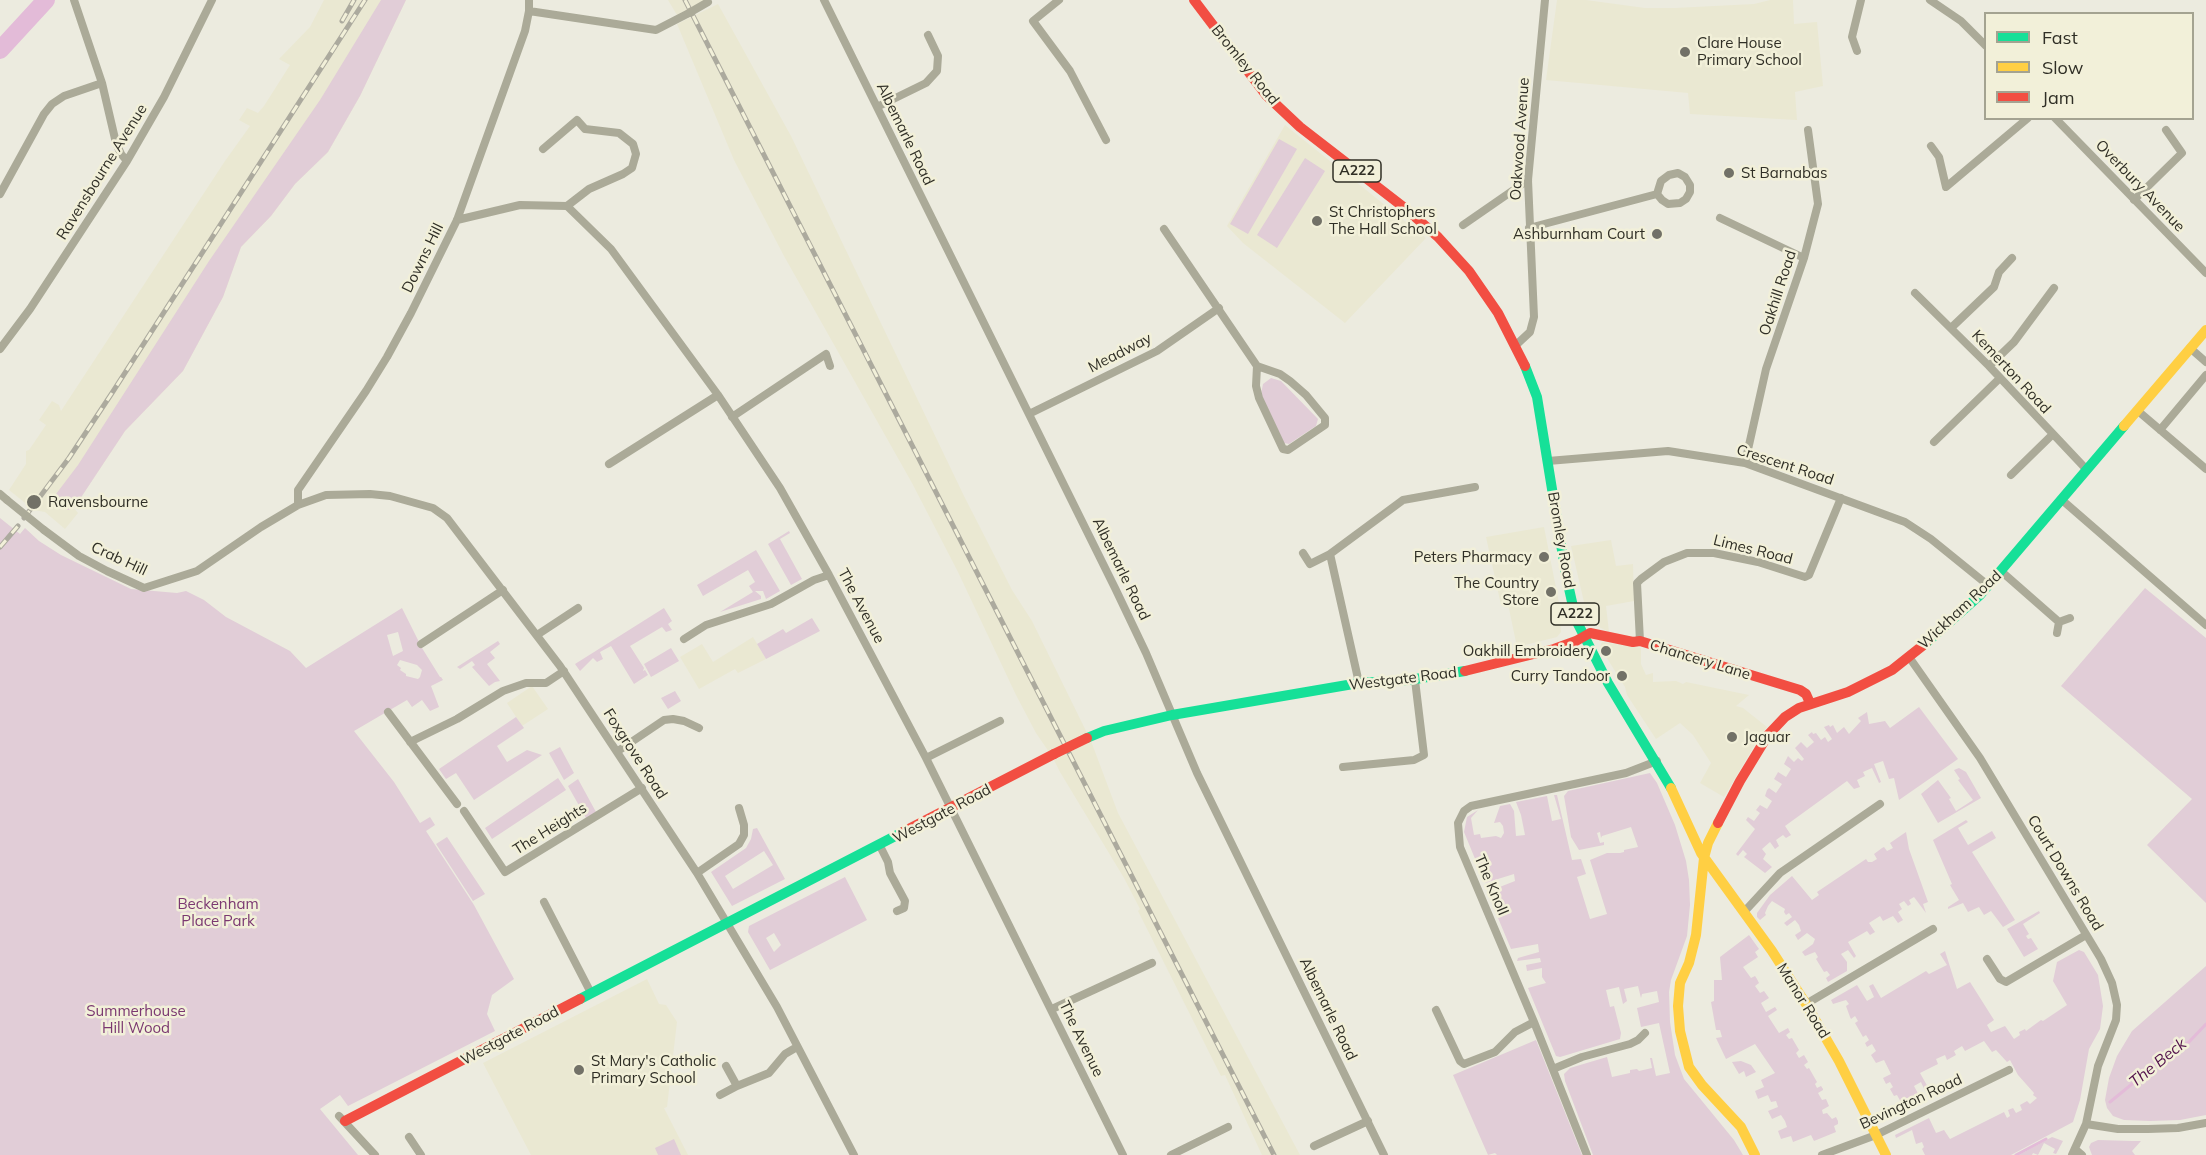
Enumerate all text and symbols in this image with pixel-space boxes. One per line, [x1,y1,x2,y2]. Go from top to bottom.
legend [1984,12,2194,120]
street label: Bromley Road [1207,21,1283,109]
text: Fast [2042,26,2078,49]
place label: Clare House Primary School [1697,34,1802,69]
marker: Clare House Primary School [1678,45,1692,59]
text: Slow [2042,56,2083,79]
street label: Oakwood Avenue [1507,77,1533,201]
street label: Albemarle Road [872,80,938,188]
text: Jam [2042,86,2075,109]
street label: Ravensbourne Avenue [53,101,151,243]
street label: Overbury Avenue [2092,136,2188,236]
road number: A222 [1333,160,1381,182]
place label: St Barnabas [1741,164,1827,182]
marker: St Barnabas [1722,166,1736,180]
place label: St Christophers The Hall School [1329,203,1437,238]
marker: St Christophers The Hall School [1310,214,1324,228]
street label: Downs Hill [398,220,448,296]
place label: Ashburnham Court [1513,225,1645,243]
marker: Ashburnham Court [1650,227,1664,241]
street label: Oakhill Road [1756,248,1800,338]
street label: Kemerton Road [1968,326,2054,418]
street label: Meadway [1085,329,1155,377]
street label: Crescent Road [1734,441,1836,489]
street label: Bromley Road [1544,490,1578,590]
marker: Ravensbourne [25,493,43,511]
place label: Ravensbourne [48,493,148,511]
street label: Albemarle Road [1088,515,1154,623]
street label: Limes Road [1711,531,1795,569]
street label: Crab Hill [88,538,150,580]
place label: Peters Pharmacy [1414,548,1532,566]
marker: Peters Pharmacy [1537,550,1551,564]
street label: The Avenue [834,565,888,647]
street label: Wickham Road [1915,567,2005,653]
place label: The Country Store [1454,574,1539,609]
marker: The Country Store [1544,585,1558,599]
road number: A222 [1551,603,1599,625]
street label: Chancery Lane [1648,636,1752,684]
place label: Oakhill Embroidery [1463,642,1594,660]
marker: Oakhill Embroidery [1599,644,1613,658]
street label: Westgate Road [1348,663,1458,695]
place label: Curry Tandoor [1511,667,1610,685]
marker: Curry Tandoor [1615,669,1629,683]
street label: Foxgrove Road [599,706,671,802]
place label: Jaguar [1744,728,1790,746]
marker: Jaguar [1725,730,1739,744]
street label: Westgate Road [890,781,994,847]
street label: The Heights [510,799,590,859]
street label: Court Downs Road [2023,812,2107,934]
street label: The Knoll [1470,852,1512,918]
park label: Beckenham Place Park [177,895,259,930]
street label: Albemarle Road [1295,955,1361,1063]
street label: Manor Road [1773,960,1833,1042]
street label: The Avenue [1055,998,1107,1080]
park label: Summerhouse Hill Wood [86,1002,186,1037]
street label: Westgate Road [458,1003,562,1069]
water label: The Beck [2126,1034,2190,1092]
place label: St Mary's Catholic Primary School [591,1052,716,1087]
marker: St Mary's Catholic Primary School [572,1063,586,1077]
street label: Bevington Road [1857,1070,1965,1134]

